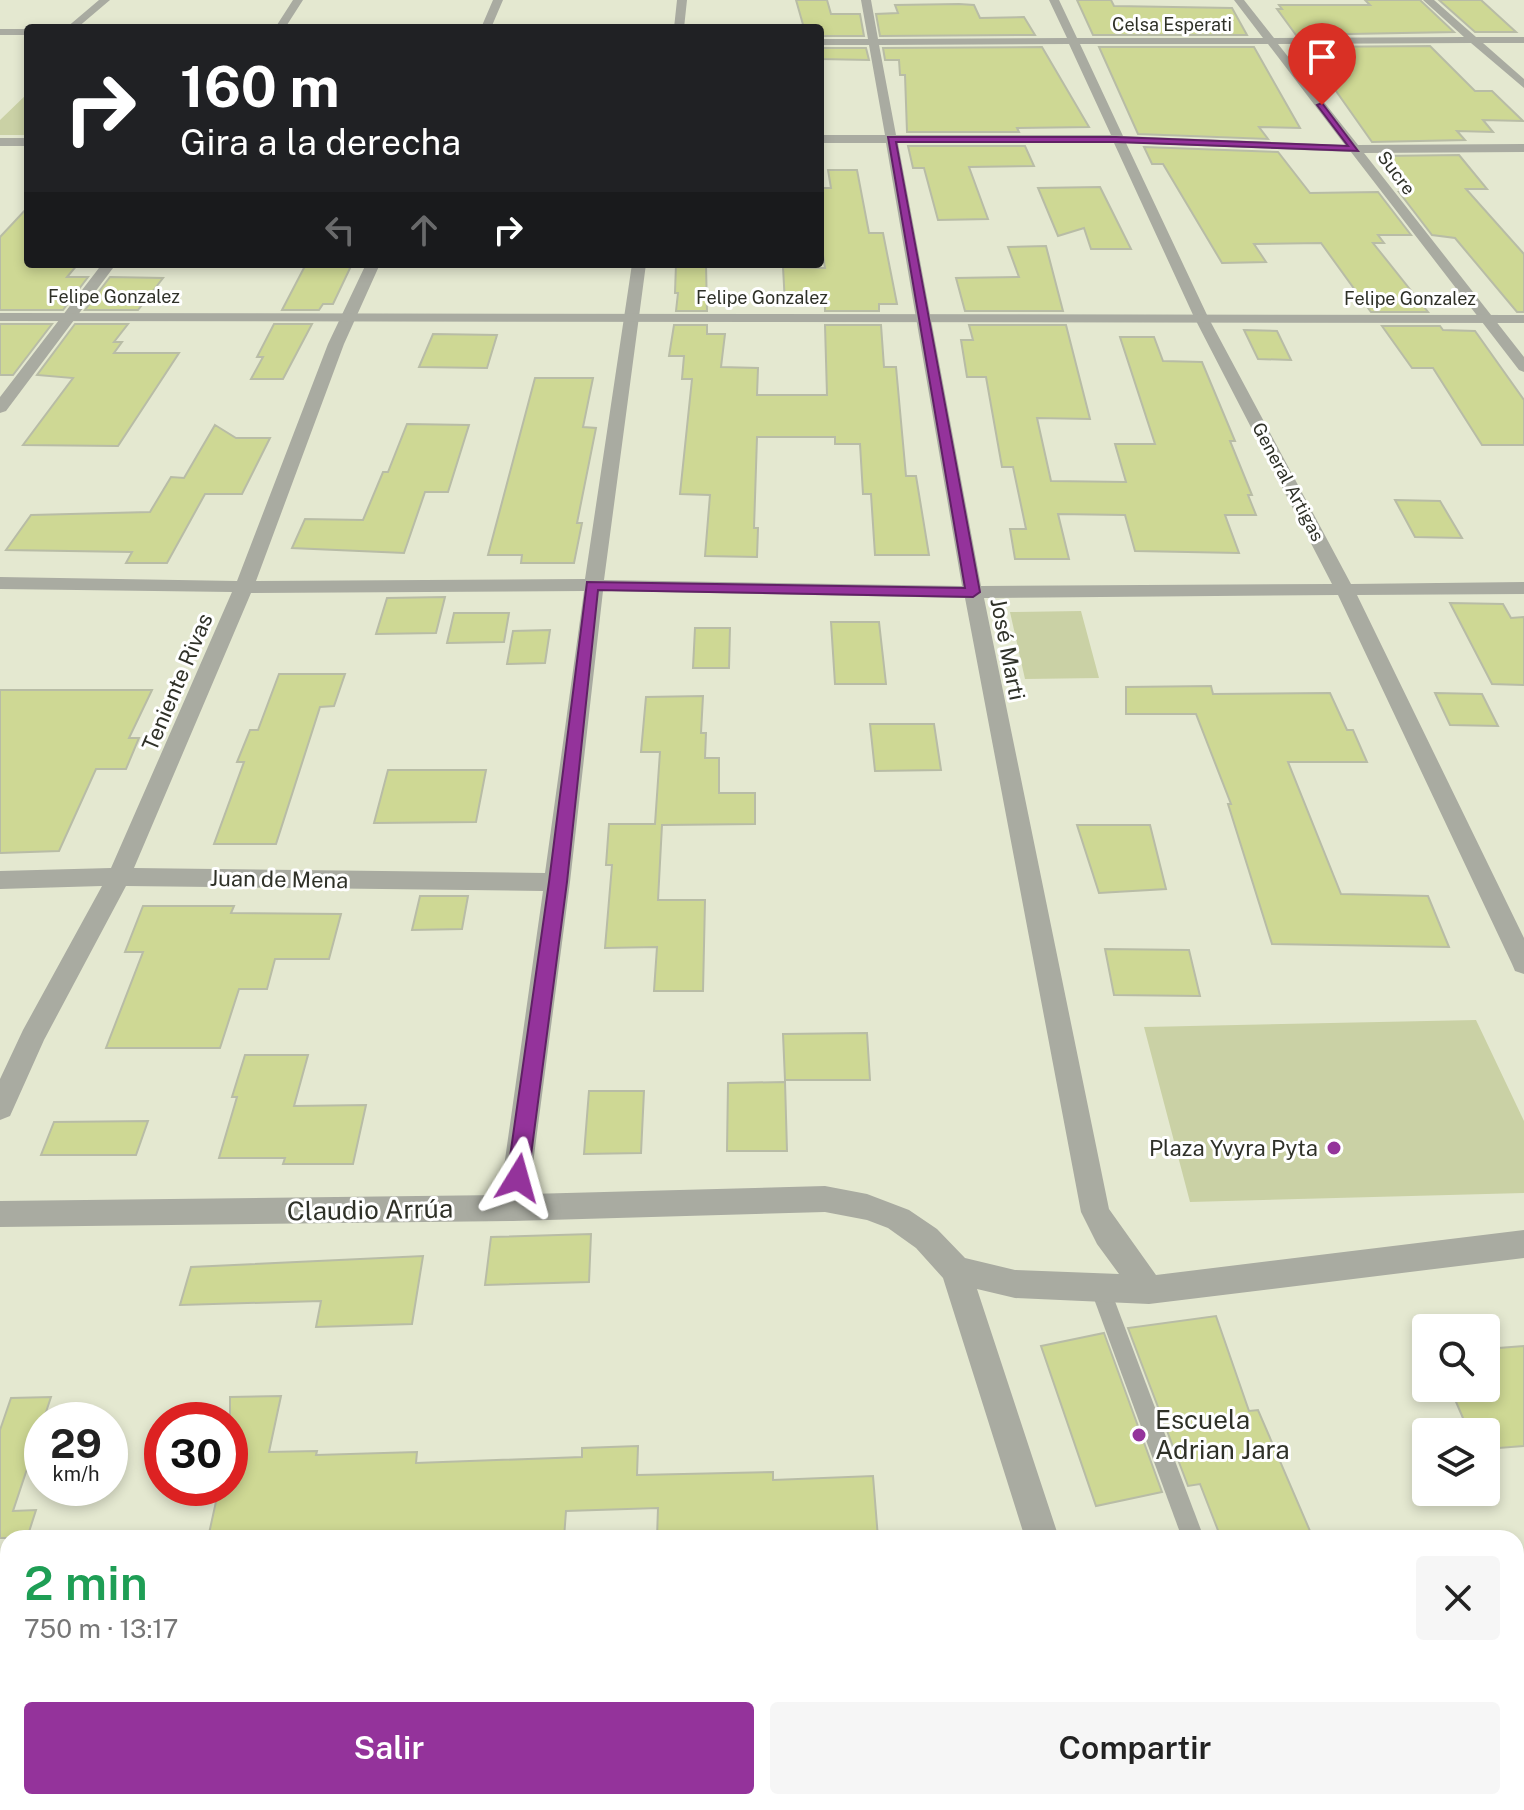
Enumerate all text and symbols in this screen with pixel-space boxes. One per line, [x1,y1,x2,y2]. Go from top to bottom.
street label: Celsa Esperati [1112,14,1232,35]
pin [1288,23,1356,105]
icon: arrive [1300,35,1344,79]
text: 160 m [180,54,340,120]
icon: right [48,56,152,160]
text: Gira a la derecha [180,121,461,163]
street label: Sucre [1373,147,1420,199]
icon: left [318,208,362,252]
icon: ahead [402,208,446,252]
icon: right [486,208,530,252]
street label: Felipe Gonzalez [48,286,180,307]
street label: Felipe Gonzalez [696,287,828,308]
street label: Felipe Gonzalez [1344,288,1476,309]
street label: General Artigas [1248,419,1329,545]
street label: José Marti [985,596,1031,702]
street label: Teniente Rivas [136,609,218,755]
street label: Juan de Mena [209,865,349,893]
place label: Plaza Yvyra Pyta [1149,1135,1318,1161]
position arrow [476,1136,560,1220]
marker: Plaza Yvyra Pyta [1325,1139,1343,1157]
street label: Claudio Arrúa [287,1193,453,1226]
map controls [1412,1314,1500,1506]
button: search [1412,1314,1500,1402]
speed limit sign: 30 [144,1402,248,1506]
place label: Escuela Adrian Jara [1155,1404,1290,1465]
button: layers [1412,1418,1500,1506]
text: 29 [50,1420,102,1467]
marker: Escuela Adrian Jara [1130,1426,1148,1444]
text: km/h [52,1462,100,1486]
text: 2 min [24,1554,148,1611]
button: close [1416,1556,1500,1640]
text: 750 m · 13:17 [24,1613,178,1644]
button: Salir [24,1702,754,1794]
button: Compartir [770,1702,1500,1794]

